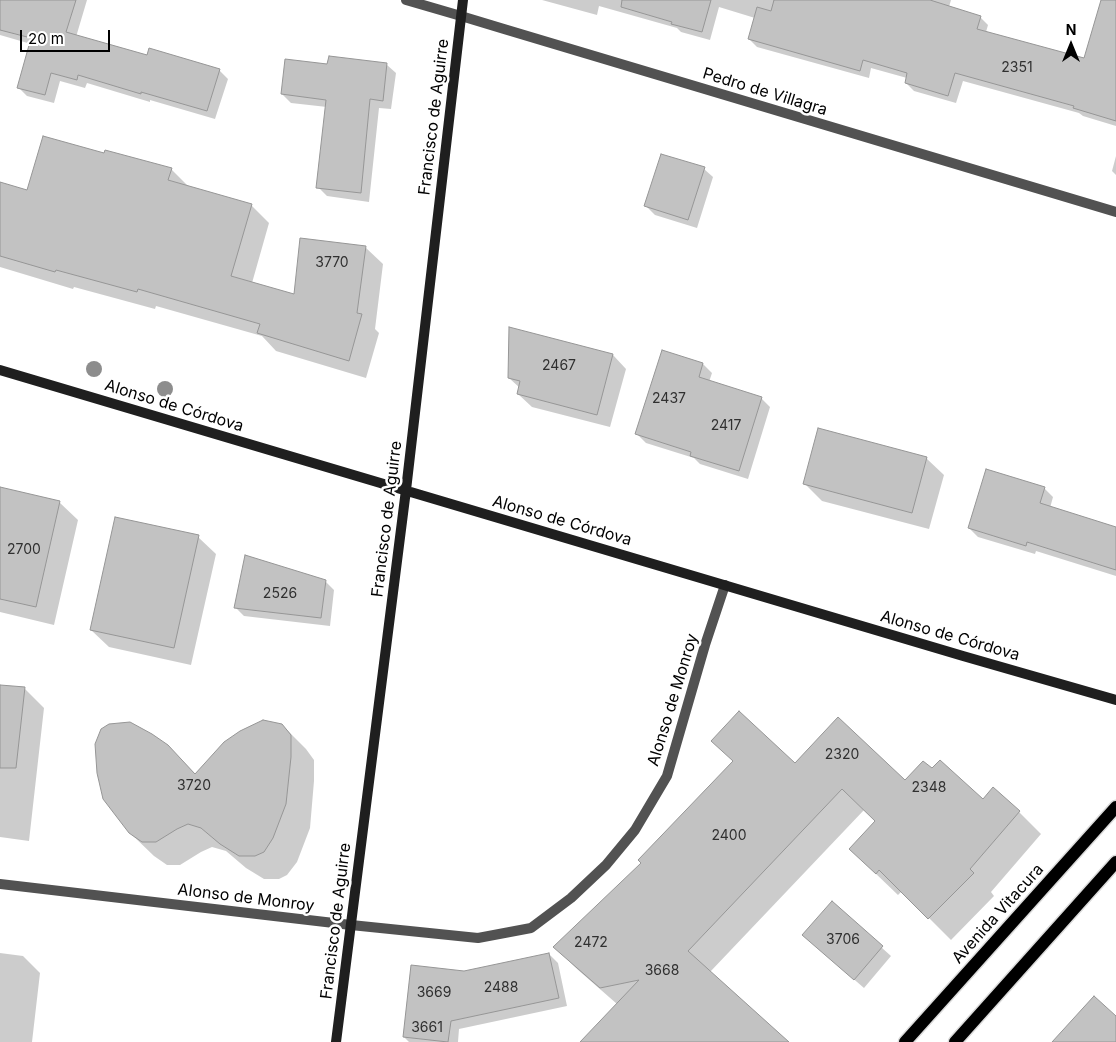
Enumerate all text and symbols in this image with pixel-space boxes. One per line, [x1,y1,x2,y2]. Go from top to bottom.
scale bar [22,20,112,52]
north arrow [1046,20,1096,70]
text: N [1066,21,1076,38]
text: 20 m [28,29,64,48]
street label: Francisco de Aguirre [415,38,453,196]
house number: 2351 [1001,60,1033,76]
street label: Pedro de Villagra [700,64,830,120]
house number: 3770 [315,255,349,271]
house number: 2467 [542,358,576,374]
street label: Alonso de Córdova [102,376,246,436]
house number: 2437 [652,391,686,407]
house number: 2417 [711,418,741,434]
street label: Francisco de Aguirre [368,440,406,598]
street label: Alonso de Córdova [490,492,634,550]
house number: 2700 [7,542,41,558]
house number: 2526 [263,586,297,602]
street label: Alonso de Córdova [878,607,1022,665]
street label: Alonso de Monroy [644,631,702,769]
house number: 2320 [825,747,859,763]
house number: 3720 [177,778,211,794]
house number: 2348 [912,780,946,796]
house number: 2400 [711,828,747,844]
street label: Francisco de Aguirre [317,842,355,1000]
street label: Avenida Vitacura [948,860,1048,968]
street label: Alonso de Monroy [177,880,315,916]
house number: 3706 [826,932,860,948]
house number: 2472 [574,935,608,951]
house number: 3668 [645,963,679,979]
house number: 2488 [484,980,518,996]
house number: 3669 [417,985,451,1001]
house number: 3661 [411,1020,443,1036]

